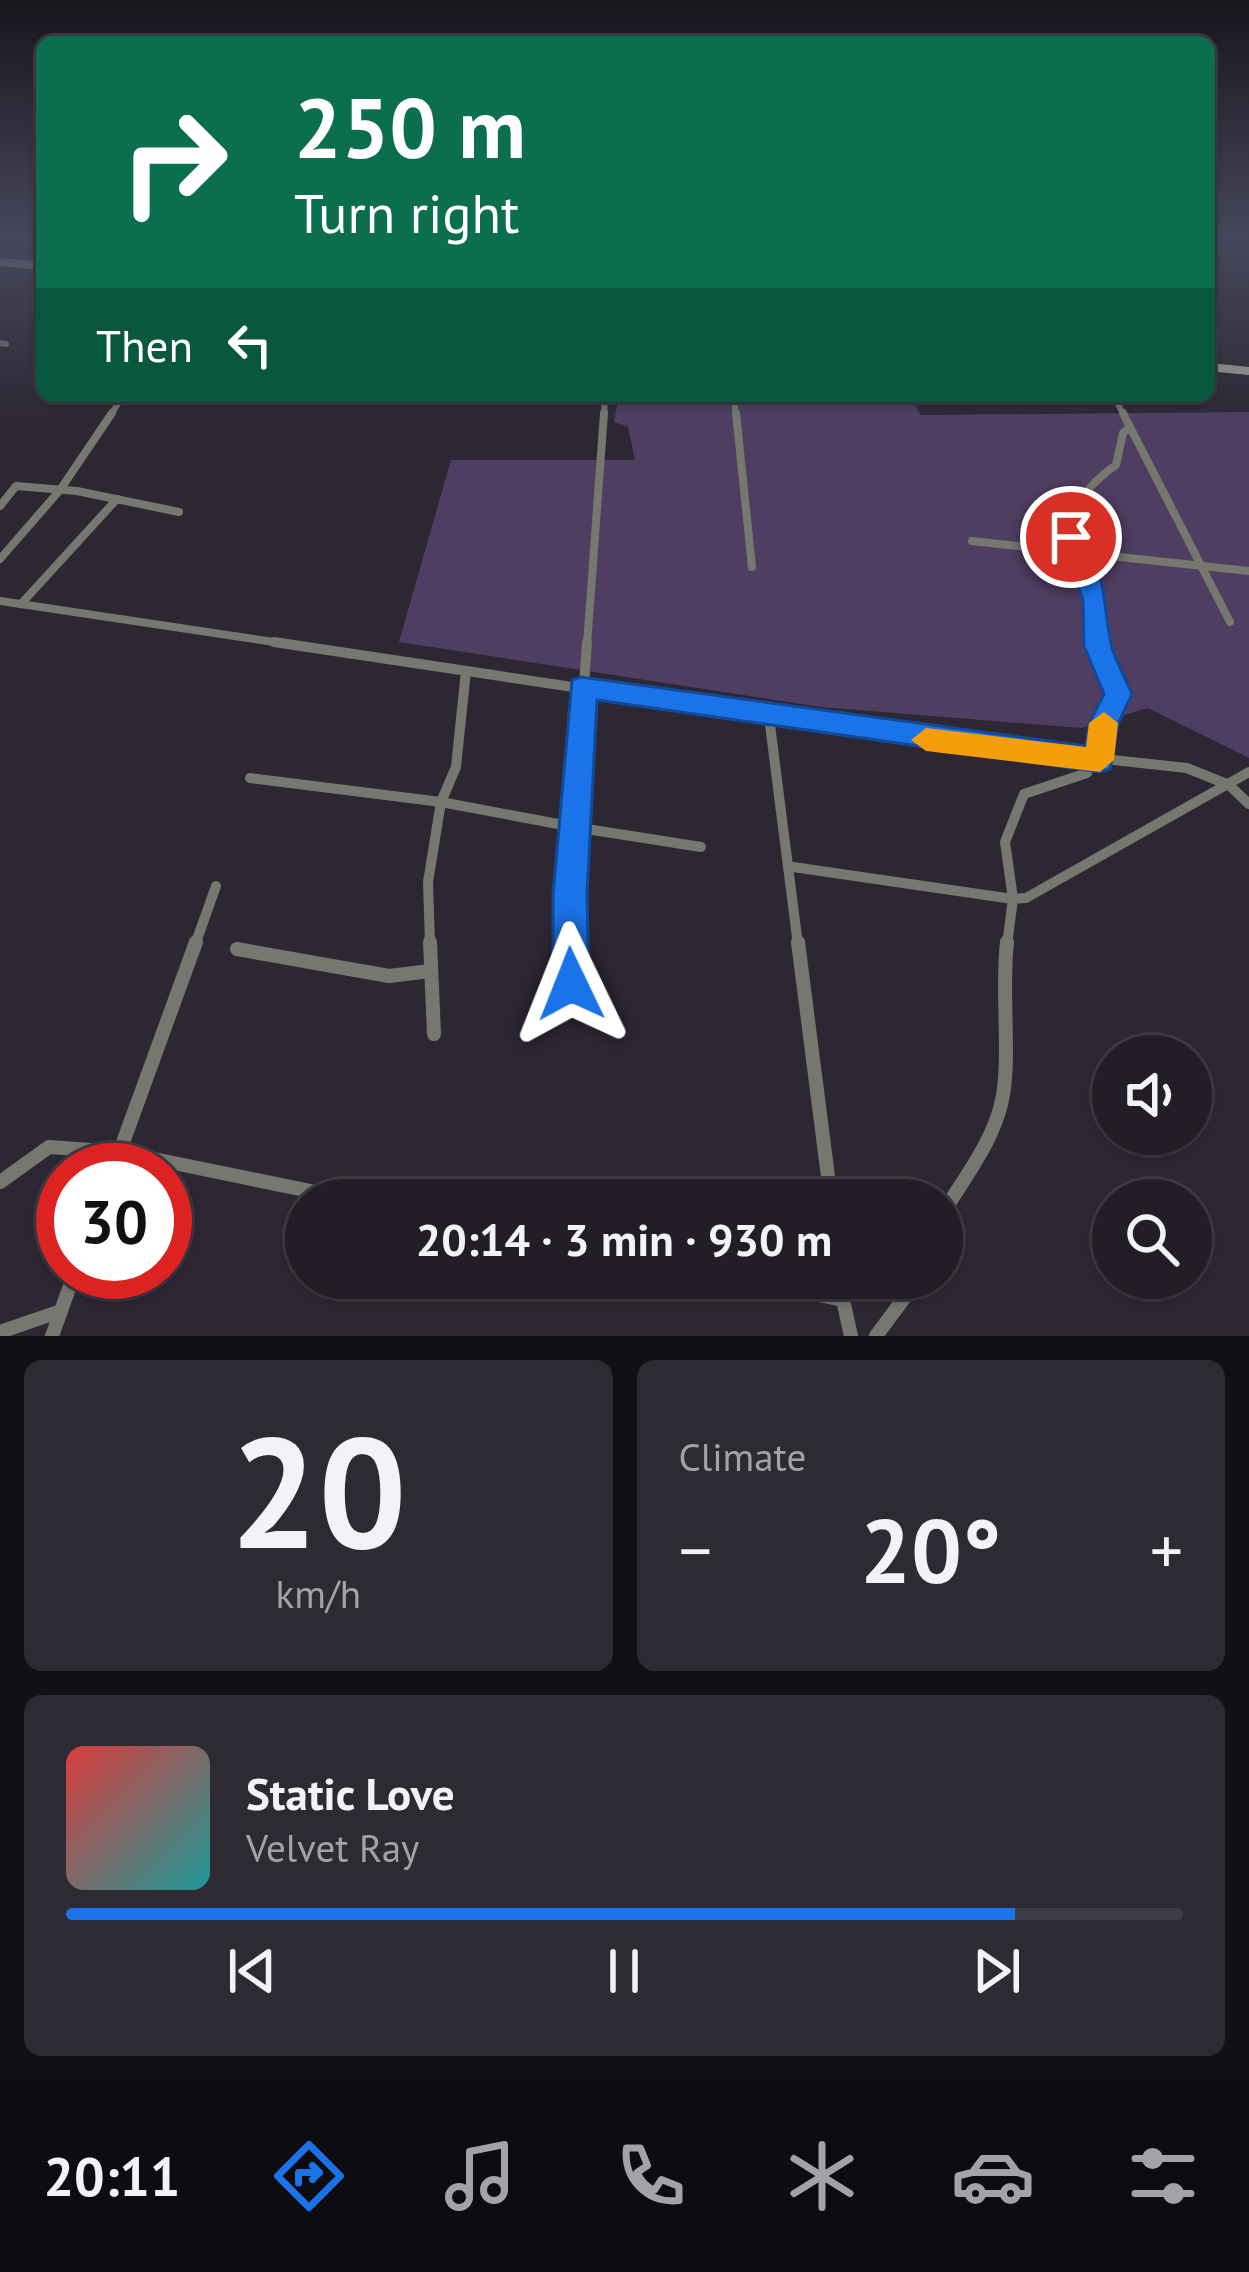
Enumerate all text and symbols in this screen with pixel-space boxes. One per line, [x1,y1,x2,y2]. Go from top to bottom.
text: 250 m [294,72,526,181]
icon: right [96,84,252,240]
text: Turn right [294,178,519,248]
icon: left [217,312,283,378]
text: Then [96,316,193,374]
pin [1020,486,1122,588]
icon: arrive [1038,504,1104,570]
position arrow [508,921,634,1047]
map controls [1092,1035,1212,1299]
button: sound [1092,1035,1212,1155]
speed limit sign: 30 [36,1143,192,1299]
button: search [1092,1179,1212,1299]
text: 20:14 · 3 min · 930 m [416,1210,832,1268]
text: 20 [230,1389,407,1591]
text: Climate [679,1431,806,1482]
text: 20° [860,1491,1001,1608]
text: − [679,1507,712,1592]
text: + [1150,1507,1183,1592]
text: km/h [276,1568,361,1619]
text: Static Love [246,1764,455,1822]
text: Velvet Ray [246,1822,419,1873]
icon: previous [219,1938,285,2004]
icon: pause [591,1938,657,2004]
icon: next [964,1938,1030,2004]
icon: directions [267,2134,351,2218]
icon: music [438,2134,522,2218]
icon: phone [609,2134,693,2218]
icon: climate [780,2134,864,2218]
icon: car [951,2134,1035,2218]
icon: filters [1121,2134,1205,2218]
text: 20:11 [43,2141,180,2211]

